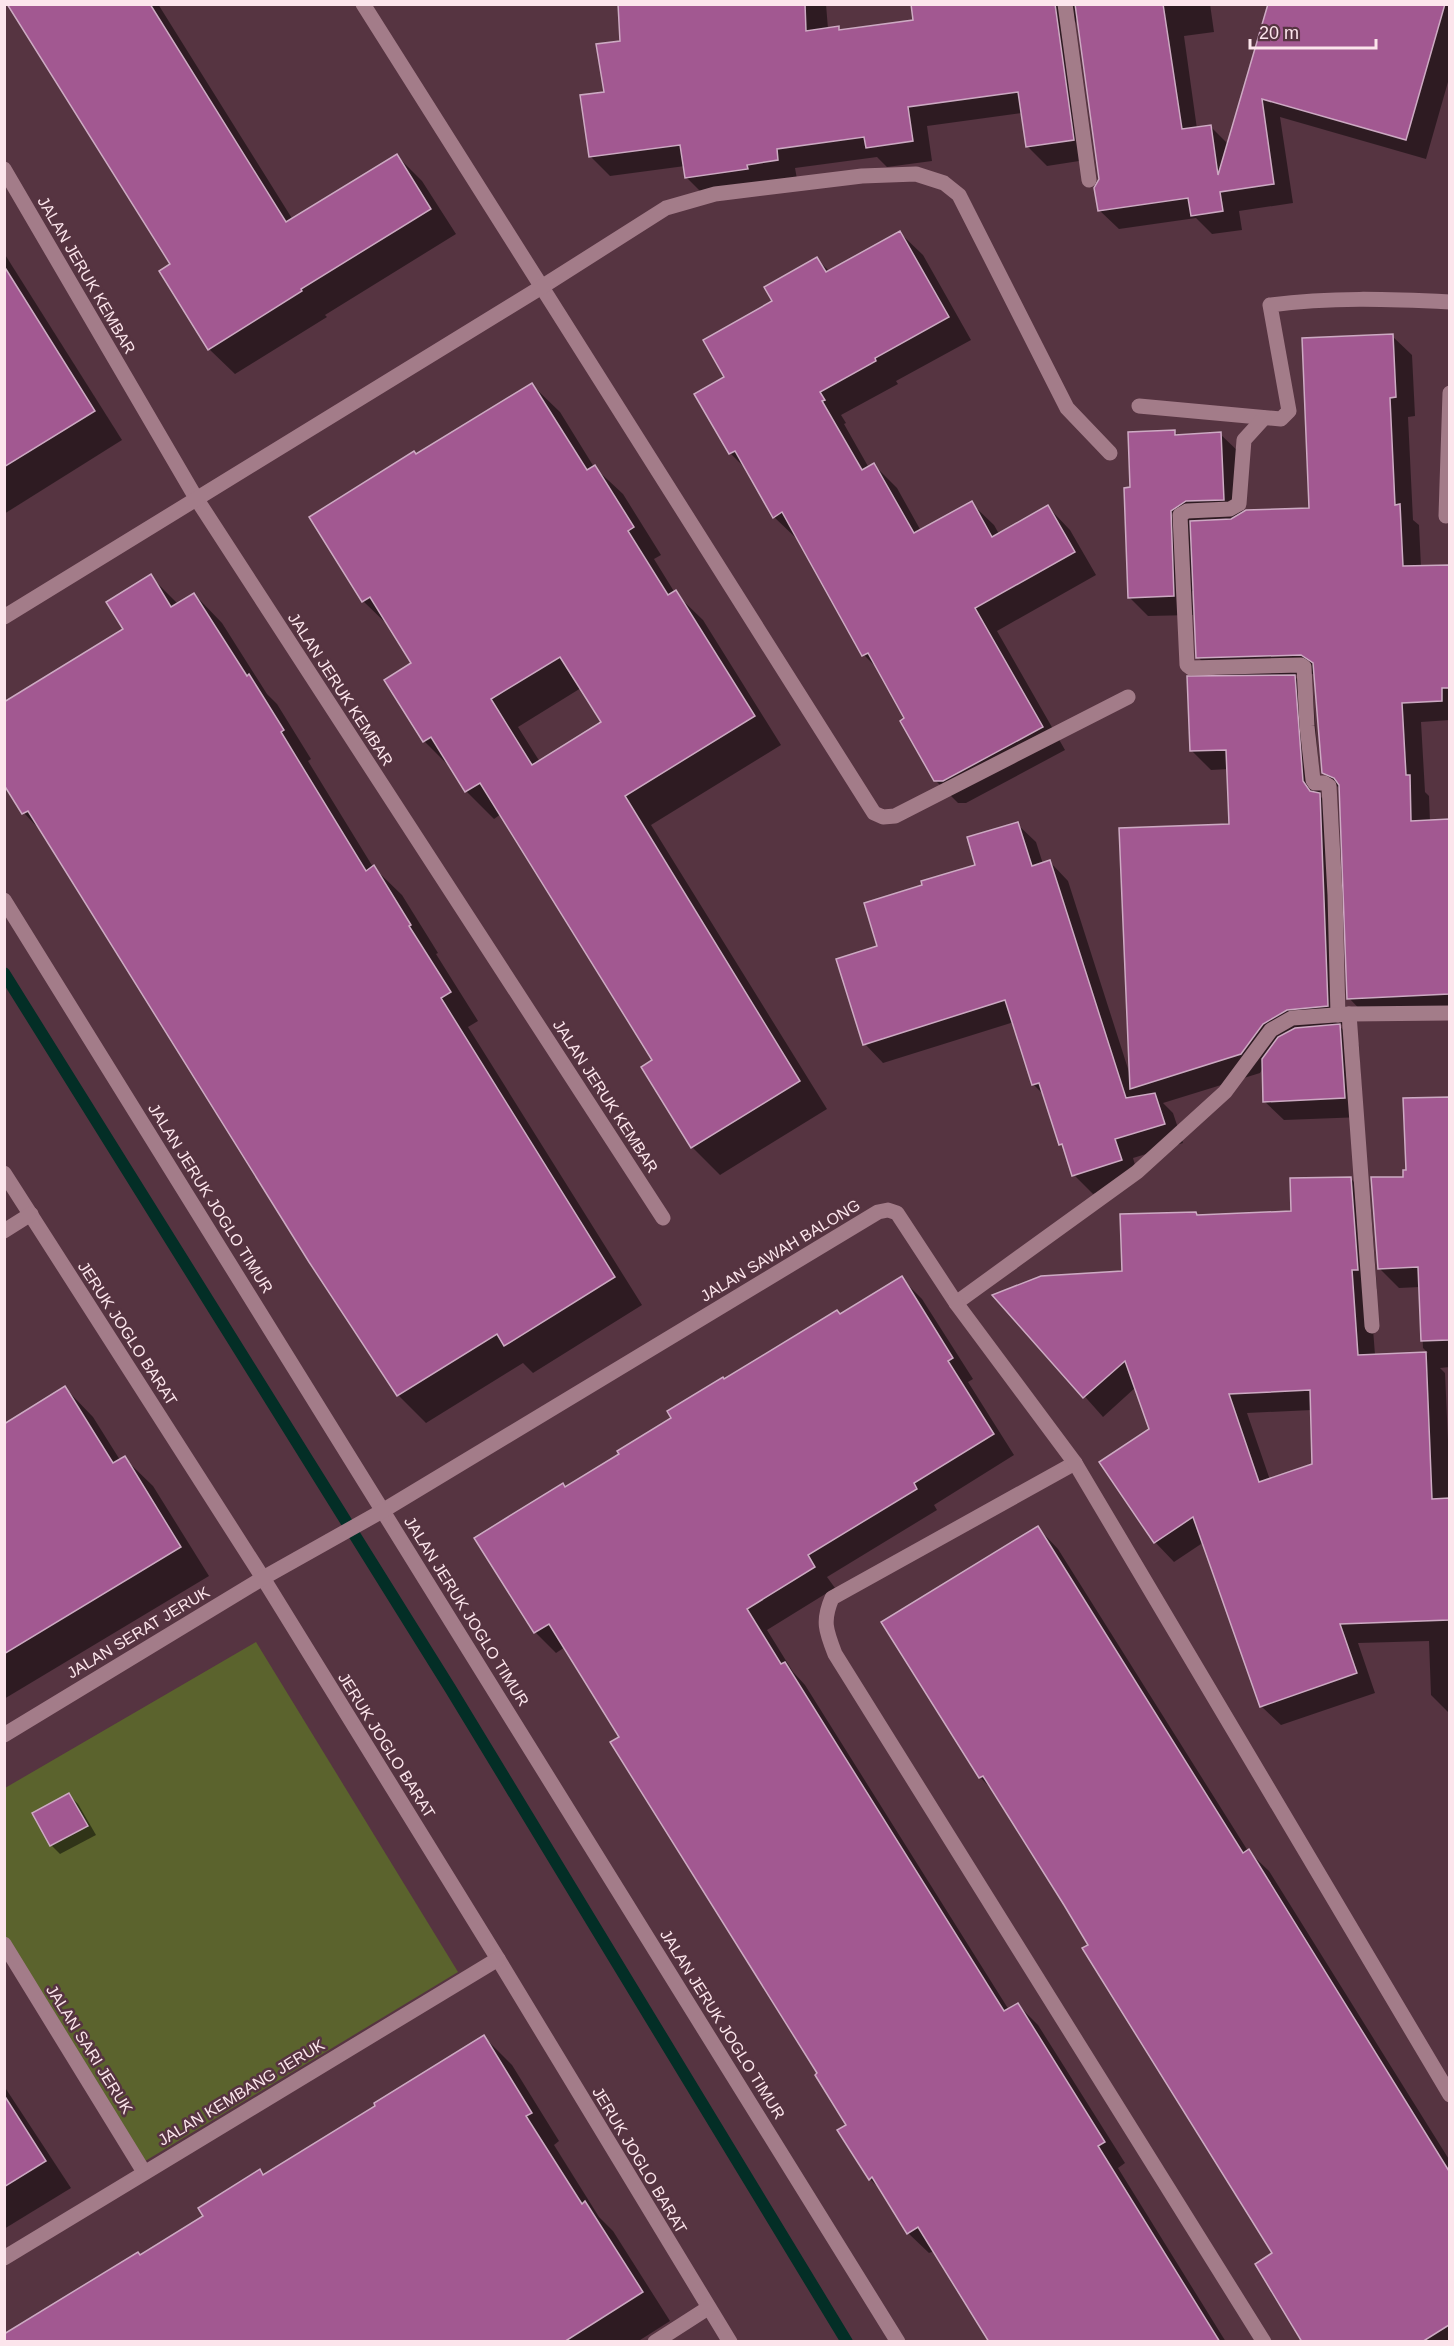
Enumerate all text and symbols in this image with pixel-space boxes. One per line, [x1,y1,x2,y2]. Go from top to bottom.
scale bar [1250,12,1376,50]
text: 20 m [1259,23,1299,43]
street label: JALAN JERUK KEMBAR [35,194,139,357]
street label: JALAN JERUK KEMBAR [285,610,396,769]
street label: JALAN JERUK KEMBAR [550,1017,661,1176]
street label: JALAN JERUK JOGLO TIMUR [145,1100,276,1296]
street label: JALAN SAWAH BALONG [698,1196,863,1305]
street label: JERUK JOGLO BARAT [75,1258,181,1408]
street label: JALAN JERUK JOGLO TIMUR [401,1513,532,1709]
street label: JALAN SERAT JERUK [64,1583,213,1682]
street label: JERUK JOGLO BARAT [335,1670,438,1821]
street label: JALAN JERUK JOGLO TIMUR [657,1926,788,2122]
street label: JALAN SARI JERUK [43,1982,136,2117]
street label: JALAN KEMBANG JERUK [155,2036,328,2149]
street label: JERUK JOGLO BARAT [589,2084,690,2237]

